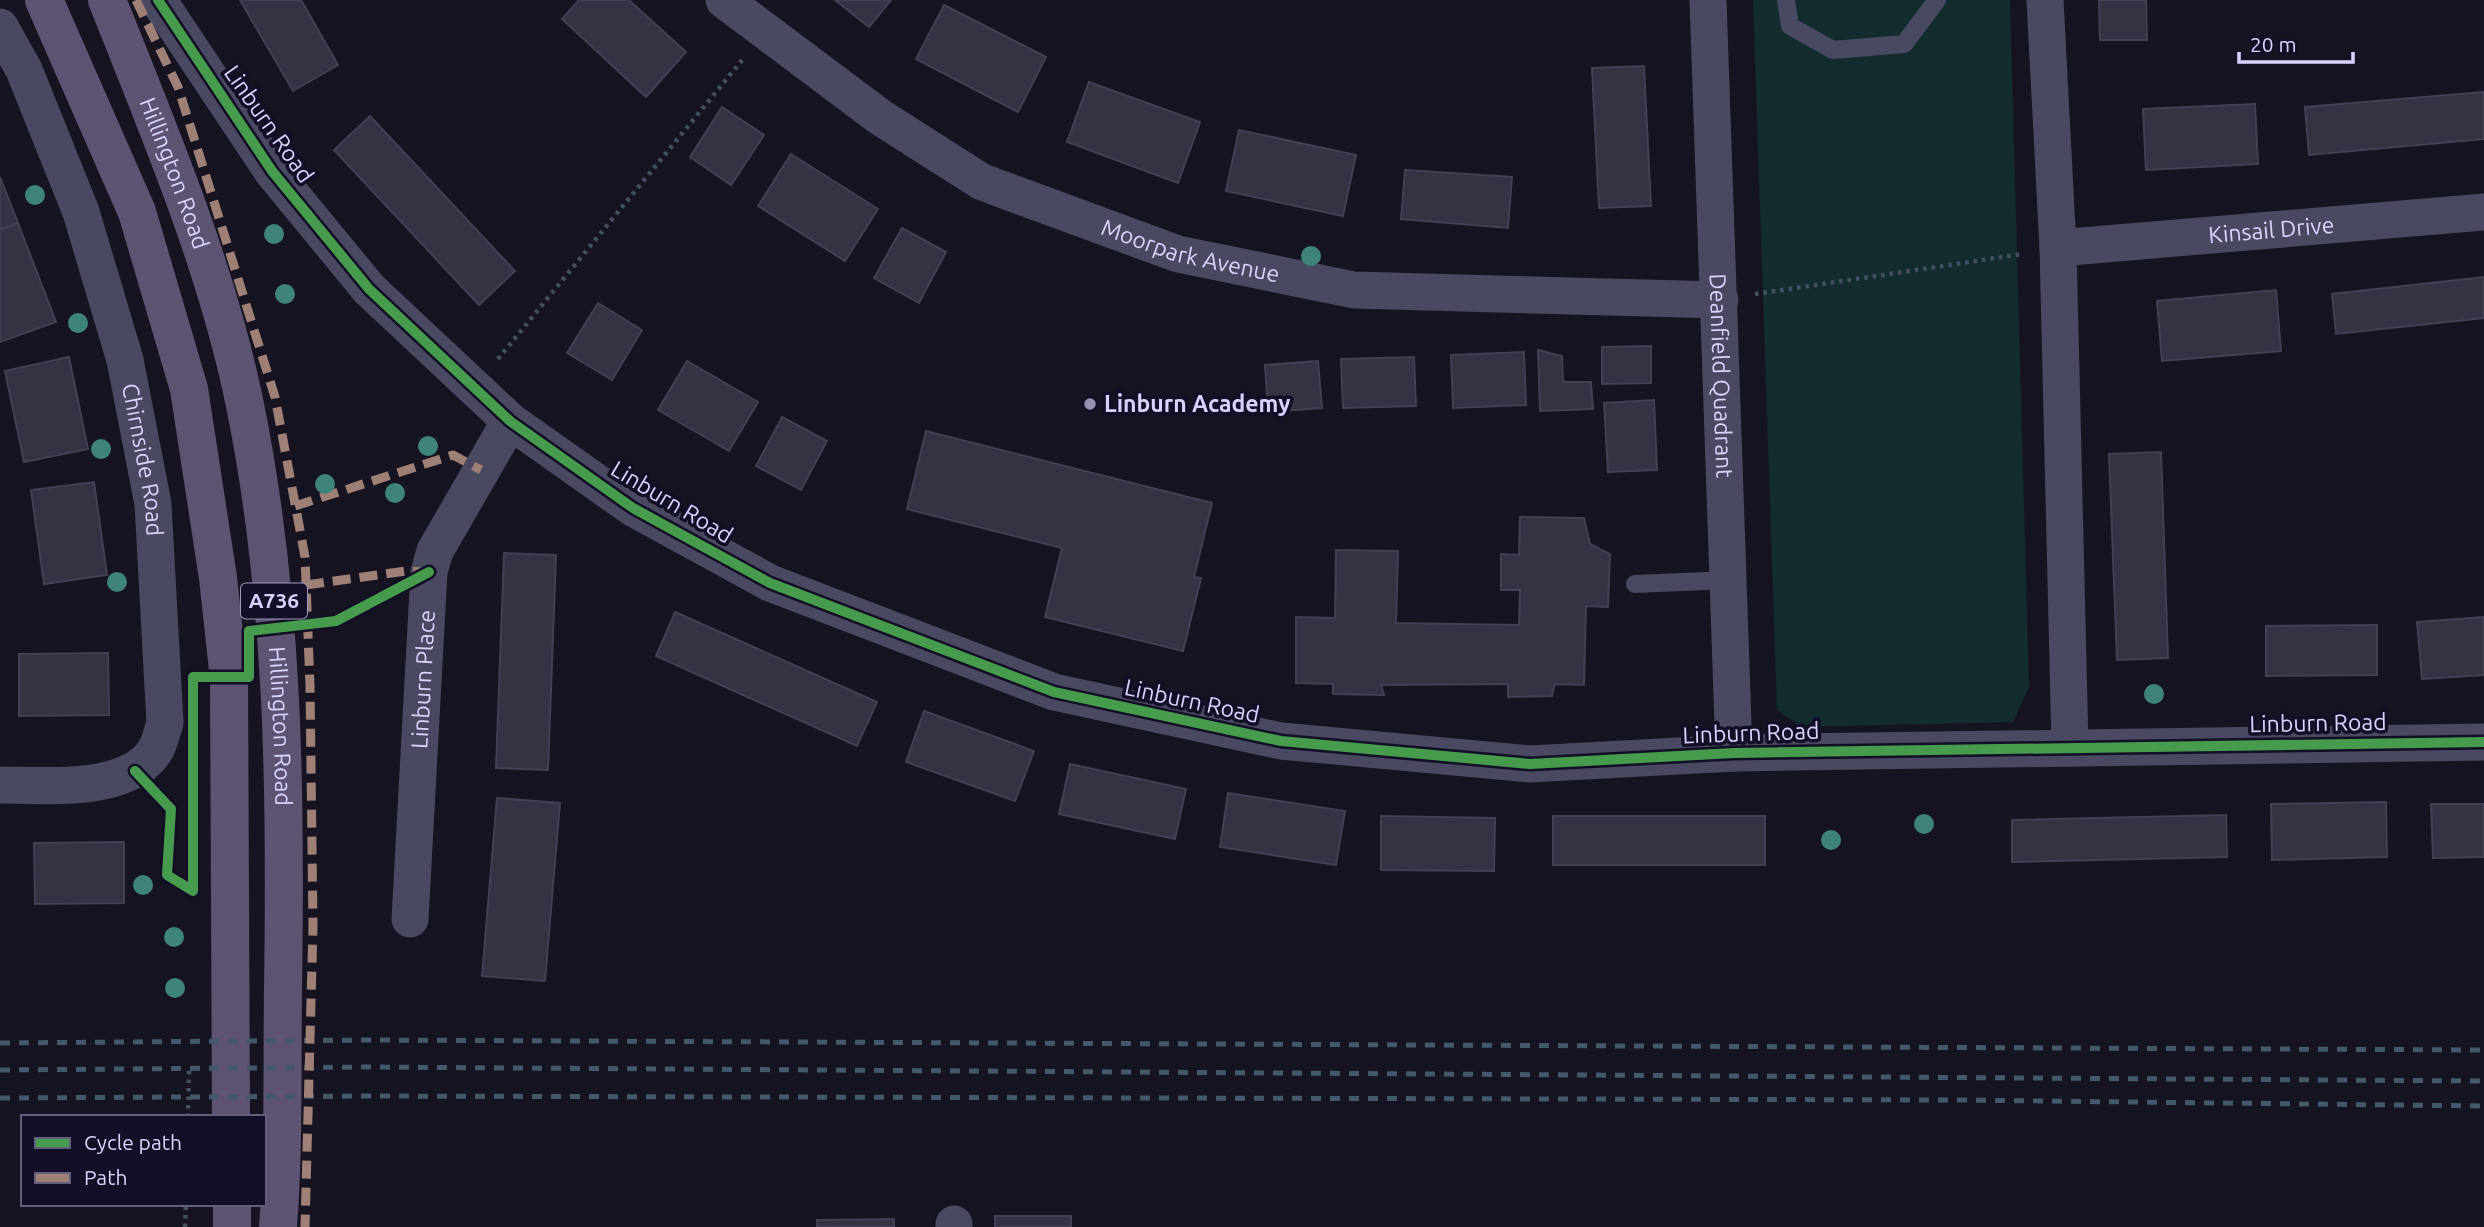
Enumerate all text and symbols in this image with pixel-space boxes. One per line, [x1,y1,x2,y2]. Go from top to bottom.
scale bar [2239,21,2353,65]
text: 20 m [2250,32,2297,56]
street label: Linburn Road [220,60,319,187]
street label: Hillington Road [135,94,214,252]
street label: Kinsail Drive [2207,212,2335,247]
street label: Moorpark Avenue [1098,214,1282,286]
street label: Deanfield Quadrant [1705,273,1738,479]
street label: Chirnside Road [118,381,168,537]
place label: Linburn Academy [1104,391,1290,416]
marker: Linburn Academy [1082,396,1098,412]
street label: Linburn Road [607,456,737,548]
road number: A736 [241,584,307,618]
street label: Linburn Place [406,609,439,750]
street label: Hillington Road [265,646,296,806]
street label: Linburn Road [1122,674,1262,727]
street label: Linburn Road [2249,709,2387,736]
street label: Linburn Road [1682,718,1820,747]
legend [21,1115,266,1206]
text: Cycle path [84,1130,182,1154]
text: Path [84,1165,127,1189]

